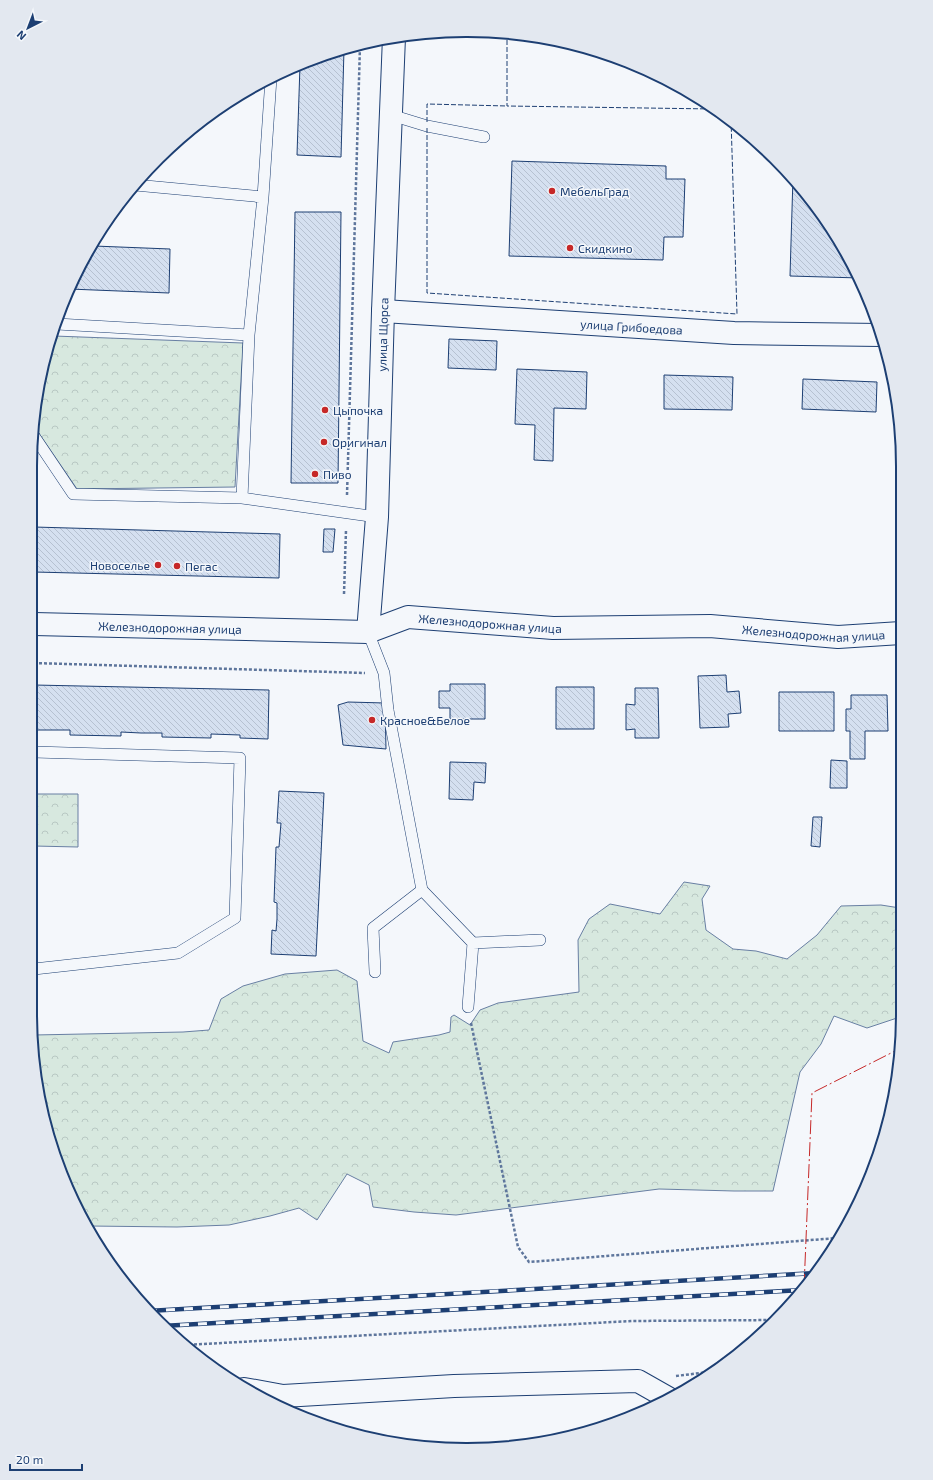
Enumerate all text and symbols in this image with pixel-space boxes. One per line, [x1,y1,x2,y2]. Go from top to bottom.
north arrow [8,8,48,48]
text: N [14,28,28,43]
place label: МебельГрад [560,184,629,198]
marker: МебельГрад [547,186,557,196]
place label: Скидкино [578,241,633,255]
marker: Скидкино [565,243,575,253]
street label: улица Щорса [374,297,391,372]
street label: улица Грибоедова [580,316,683,337]
place label: Цыпочка [333,403,383,417]
marker: Цыпочка [320,405,330,415]
place label: Оригинал [332,435,387,449]
marker: Оригинал [319,437,329,447]
place label: Пиво [323,467,352,481]
marker: Пиво [310,469,320,479]
place label: Новоселье [90,558,150,572]
place label: Пегас [185,559,218,573]
marker: Новоселье [153,560,163,570]
marker: Пегас [172,561,182,571]
street label: Железнодорожная улица [418,611,562,635]
street label: Железнодорожная улица [98,619,242,636]
street label: Железнодорожная улица [741,622,886,644]
place label: Красное&Белое [380,713,470,727]
marker: Красное&Белое [367,715,377,725]
scale bar [10,1446,82,1472]
text: 20 m [16,1452,43,1466]

